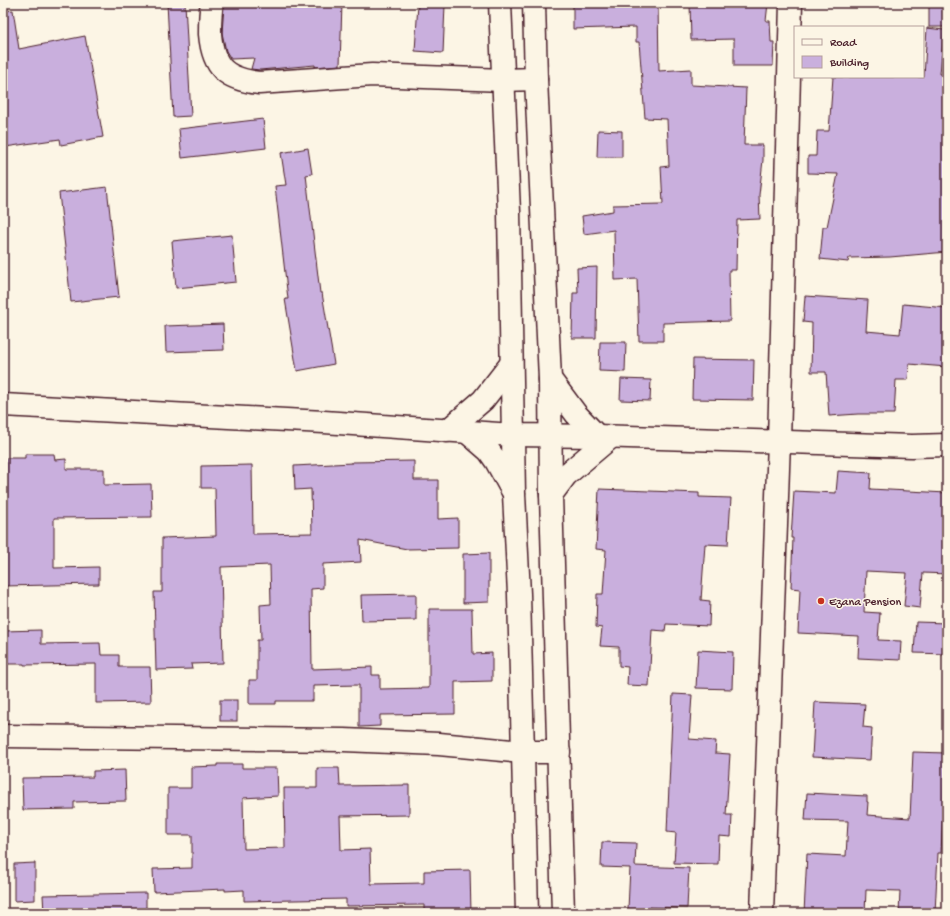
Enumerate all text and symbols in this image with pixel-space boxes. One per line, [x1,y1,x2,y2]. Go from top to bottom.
legend [794,26,924,78]
text: Road [830,37,857,51]
text: Building [829,57,869,71]
marker: Ezana Pension [816,596,826,606]
place label: Ezana Pension [829,596,901,610]

